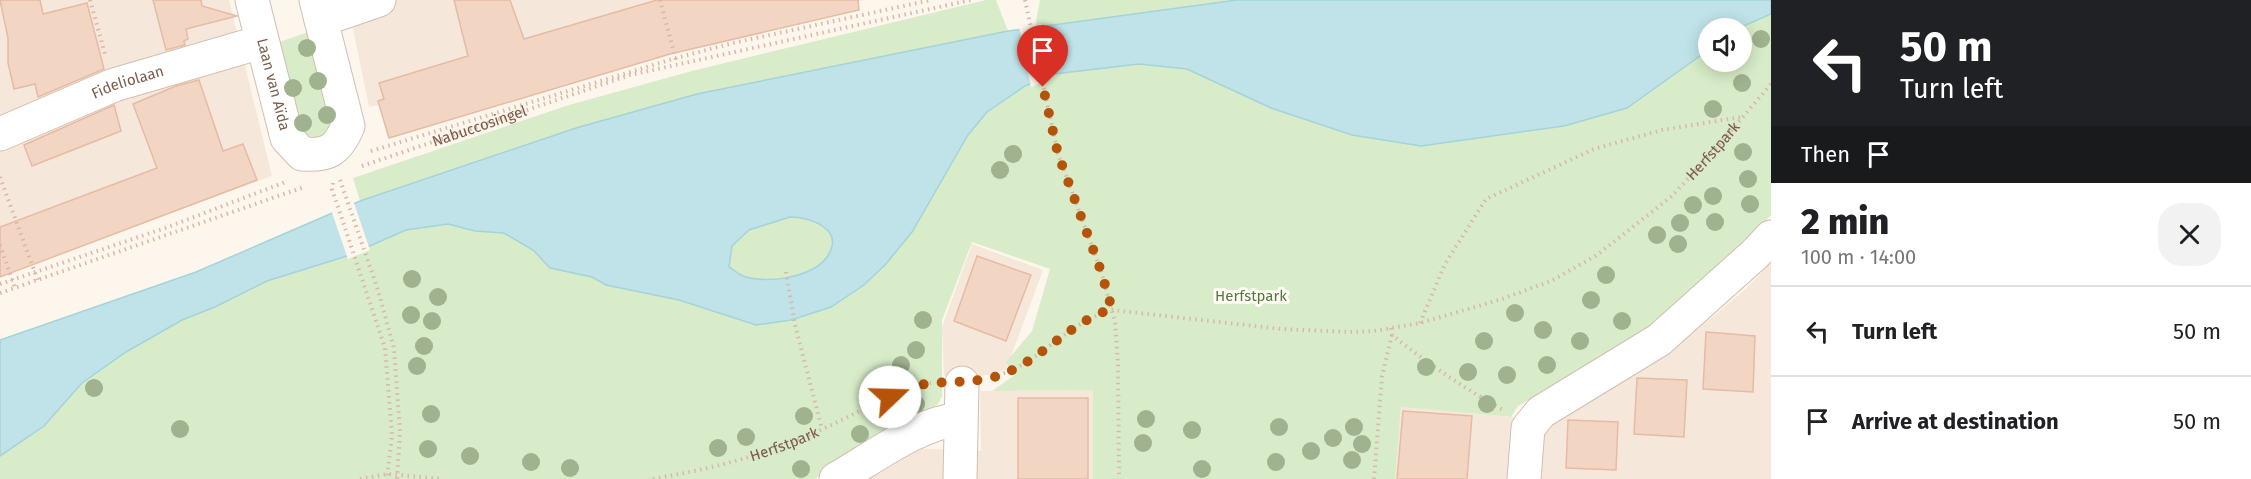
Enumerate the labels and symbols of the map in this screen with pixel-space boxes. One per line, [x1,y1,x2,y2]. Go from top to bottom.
pin [1017,25,1068,87]
street label: Laan van Aïda [253,36,294,132]
street label: Fideliolaan [89,62,166,103]
street label: Nabuccosingel [430,102,530,151]
street label: Herfstpark [1682,118,1744,184]
park label: Herfstpark [1215,287,1287,305]
position arrow [858,365,922,429]
street label: Herfstpark [748,423,822,465]

